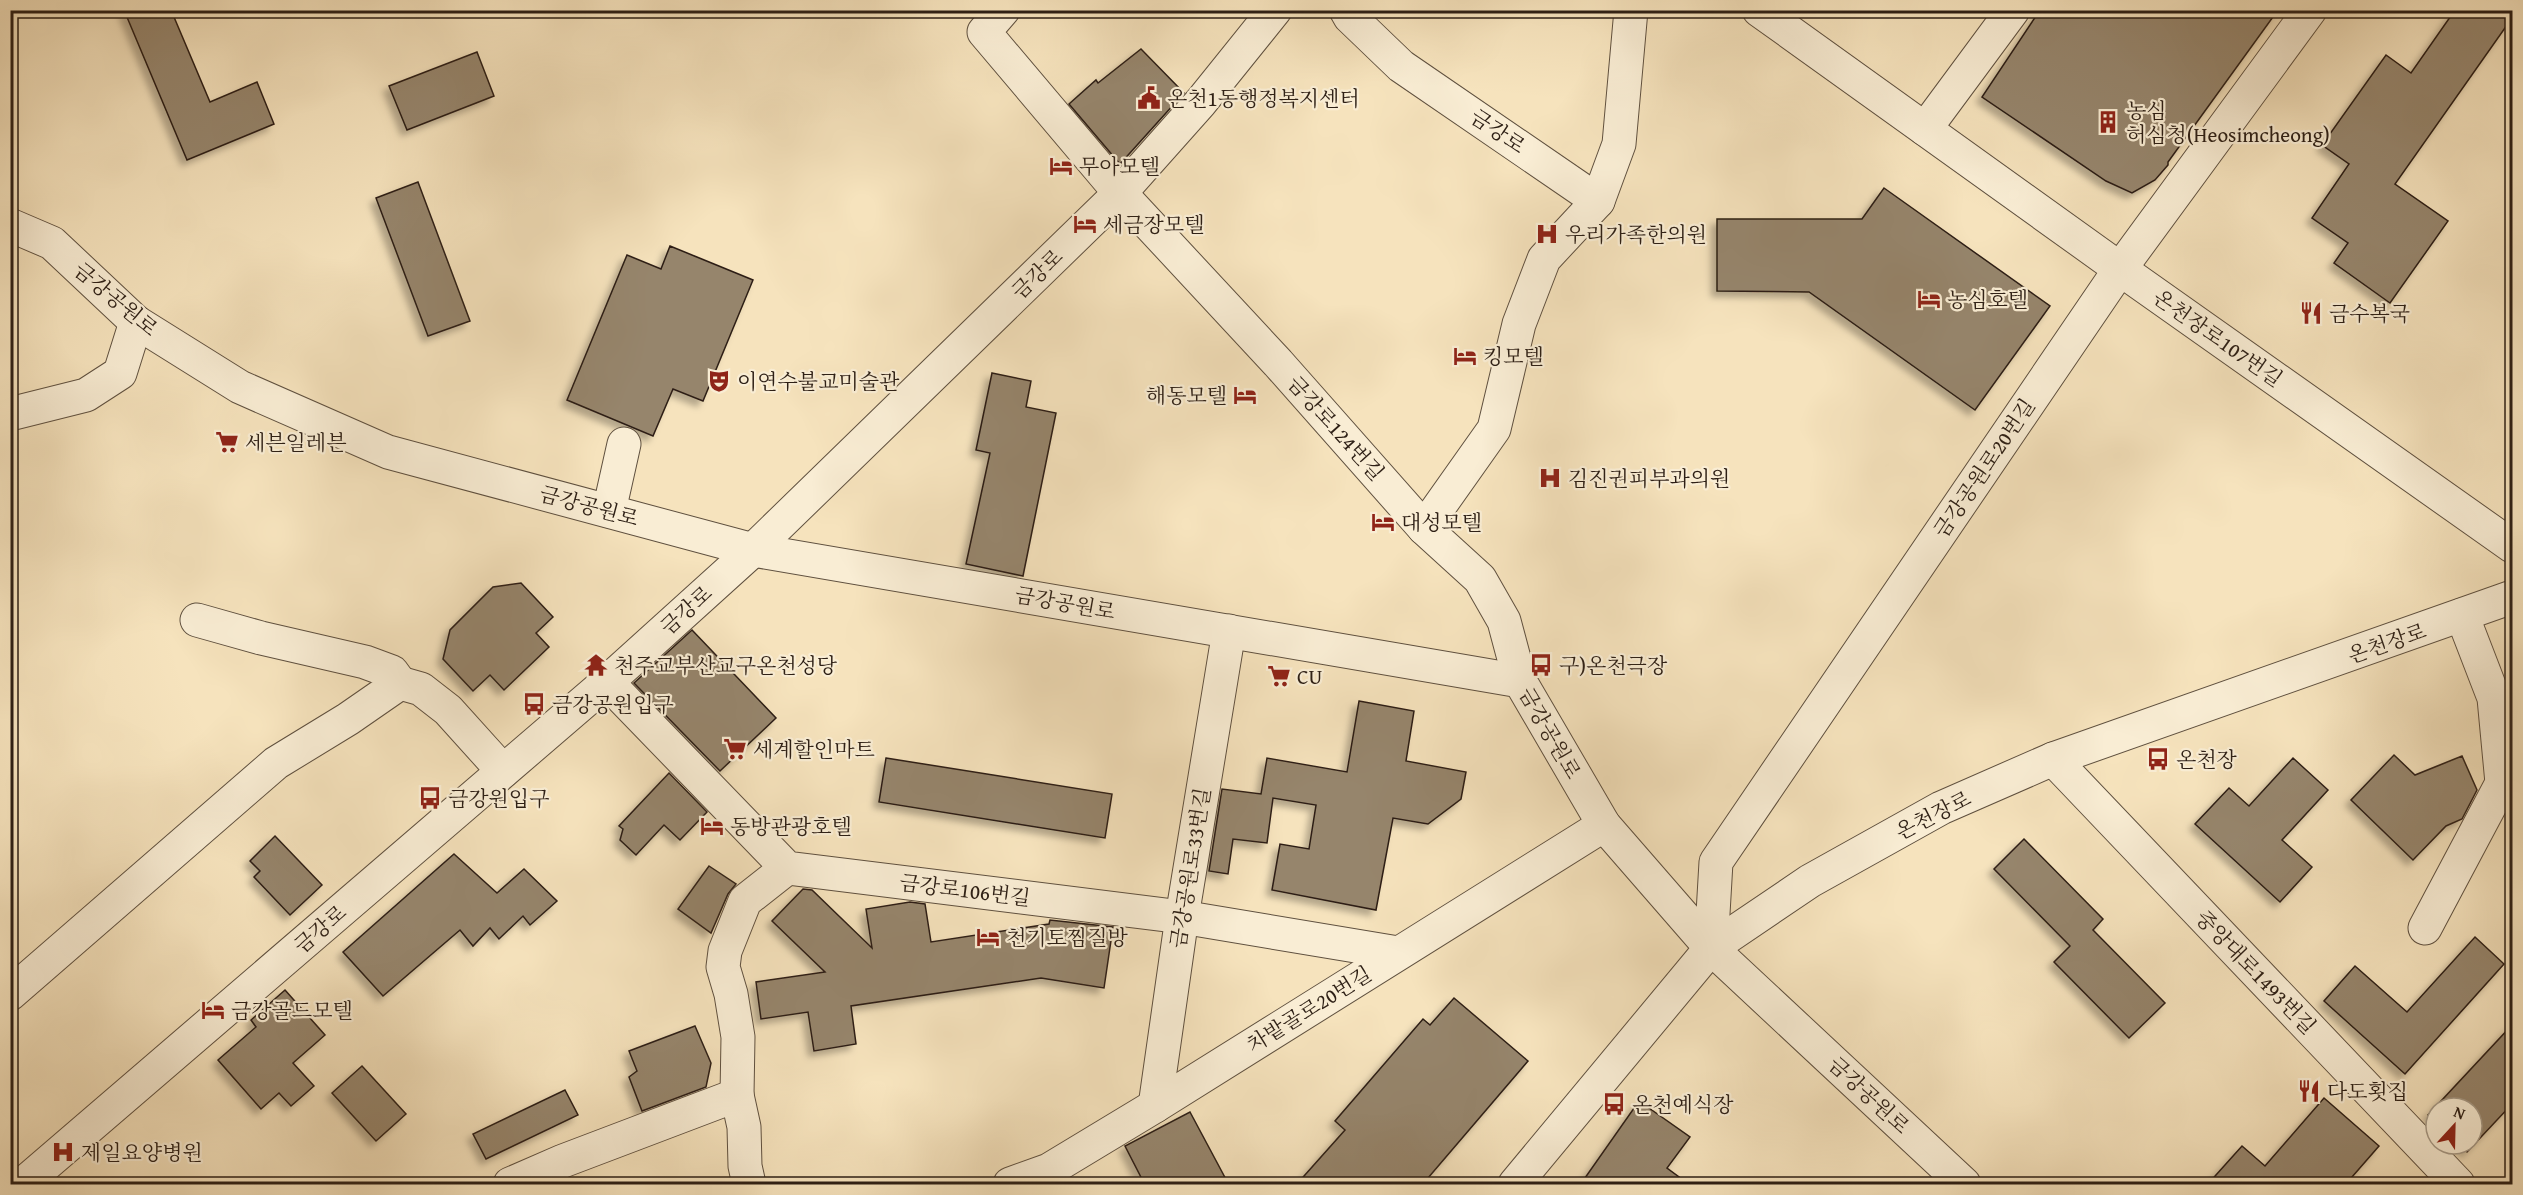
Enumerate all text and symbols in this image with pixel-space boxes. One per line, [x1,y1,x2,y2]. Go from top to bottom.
place label: 온천1동행정복지센터 [1167,83,1360,114]
public building icon: 온천1동행정복지센터 [1136,85,1162,111]
place label: 농심 허심청(Heosimcheong) [2126,95,2330,150]
street label: 금강로 [1464,101,1532,161]
building icon: 농심 허심청(Heosimcheong) [2095,109,2121,135]
place label: 무아모텔 [1079,151,1160,182]
hotel icon: 무아모텔 [1048,153,1074,179]
place label: 세금장모텔 [1103,209,1204,240]
hotel icon: 세금장모텔 [1072,211,1098,237]
place label: 우리가족한의원 [1565,219,1707,250]
hospital icon: 우리가족한의원 [1534,221,1560,247]
street label: 금강로 [1004,242,1070,306]
street label: 금강공원로 [67,255,165,343]
street label: 온천장로107번길 [2147,282,2289,394]
place label: 농심호텔 [1947,284,2028,315]
hotel icon: 농심호텔 [1916,286,1942,312]
place label: 금수복국 [2329,298,2410,329]
restaurant icon: 금수복국 [2298,300,2324,326]
place label: 킹모텔 [1483,341,1544,372]
hotel icon: 킹모텔 [1452,343,1478,369]
place label: 이연수불교미술관 [737,366,900,397]
theatre icon: 이연수불교미술관 [706,368,732,394]
street label: 금강로124번길 [1280,369,1392,487]
place label: 해동모텔 [1146,380,1227,411]
hotel icon: 해동모텔 [1232,382,1258,408]
street label: 금강공원로20번길 [1926,392,2042,544]
place label: 세븐일레븐 [245,427,346,458]
supermarket icon: 세븐일레븐 [214,429,240,455]
place label: 김진권피부과의원 [1568,463,1730,494]
hospital icon: 김진권피부과의원 [1537,465,1563,491]
street label: 금강공원로 [536,478,642,534]
place label: 대성모텔 [1401,507,1482,538]
hotel icon: 대성모텔 [1370,509,1396,535]
street label: 금강로 [653,578,719,642]
street label: 금강공원로 [1012,579,1118,627]
street label: 온천장로 [2344,615,2430,671]
place label: 천주교부산교구온천성당 [614,650,838,681]
place label: 구)온천극장 [1559,650,1668,681]
temple icon: 천주교부산교구온천성당 [583,652,609,678]
bus stop icon: 구)온천극장 [1528,652,1554,678]
place label: CU [1297,661,1322,692]
supermarket icon: CU [1266,663,1292,689]
street label: 금강공원로 [1511,681,1589,785]
place label: 금강공원입구 [552,689,674,720]
bus stop icon: 금강공원입구 [521,691,547,717]
place label: 세계할인마트 [753,734,875,765]
supermarket icon: 세계할인마트 [722,736,748,762]
place label: 온천장 [2176,744,2238,775]
bus stop icon: 온천장 [2145,746,2171,772]
place label: 금강원입구 [448,783,549,814]
street label: 온천장로 [1890,783,1976,847]
bus stop icon: 금강원입구 [417,785,443,811]
street label: 금강공원로33번길 [1162,785,1218,951]
place label: 동방관광호텔 [730,811,852,842]
hotel icon: 동방관광호텔 [699,813,725,839]
street label: 금강로106번길 [898,867,1032,913]
street label: 금강로 [287,897,353,961]
street label: 중앙대로1493번길 [2189,903,2323,1041]
place label: 천기토찜질방 [1006,922,1128,953]
hotel icon: 천기토찜질방 [975,924,1001,950]
street label: 차밭골로20번길 [1241,958,1377,1060]
place label: 금강골드모텔 [231,995,353,1026]
hotel icon: 금강골드모텔 [200,997,226,1023]
street label: 금강공원로 [1821,1049,1917,1141]
place label: 다도횟집 [2327,1076,2408,1107]
restaurant icon: 다도횟집 [2296,1078,2322,1104]
place label: 온천예식장 [1632,1089,1734,1120]
bus stop icon: 온천예식장 [1601,1091,1627,1117]
north arrow [2424,1096,2484,1156]
text: N [2450,1099,2469,1125]
place label: 제일요양병원 [81,1137,203,1168]
hospital icon: 제일요양병원 [50,1139,76,1165]

